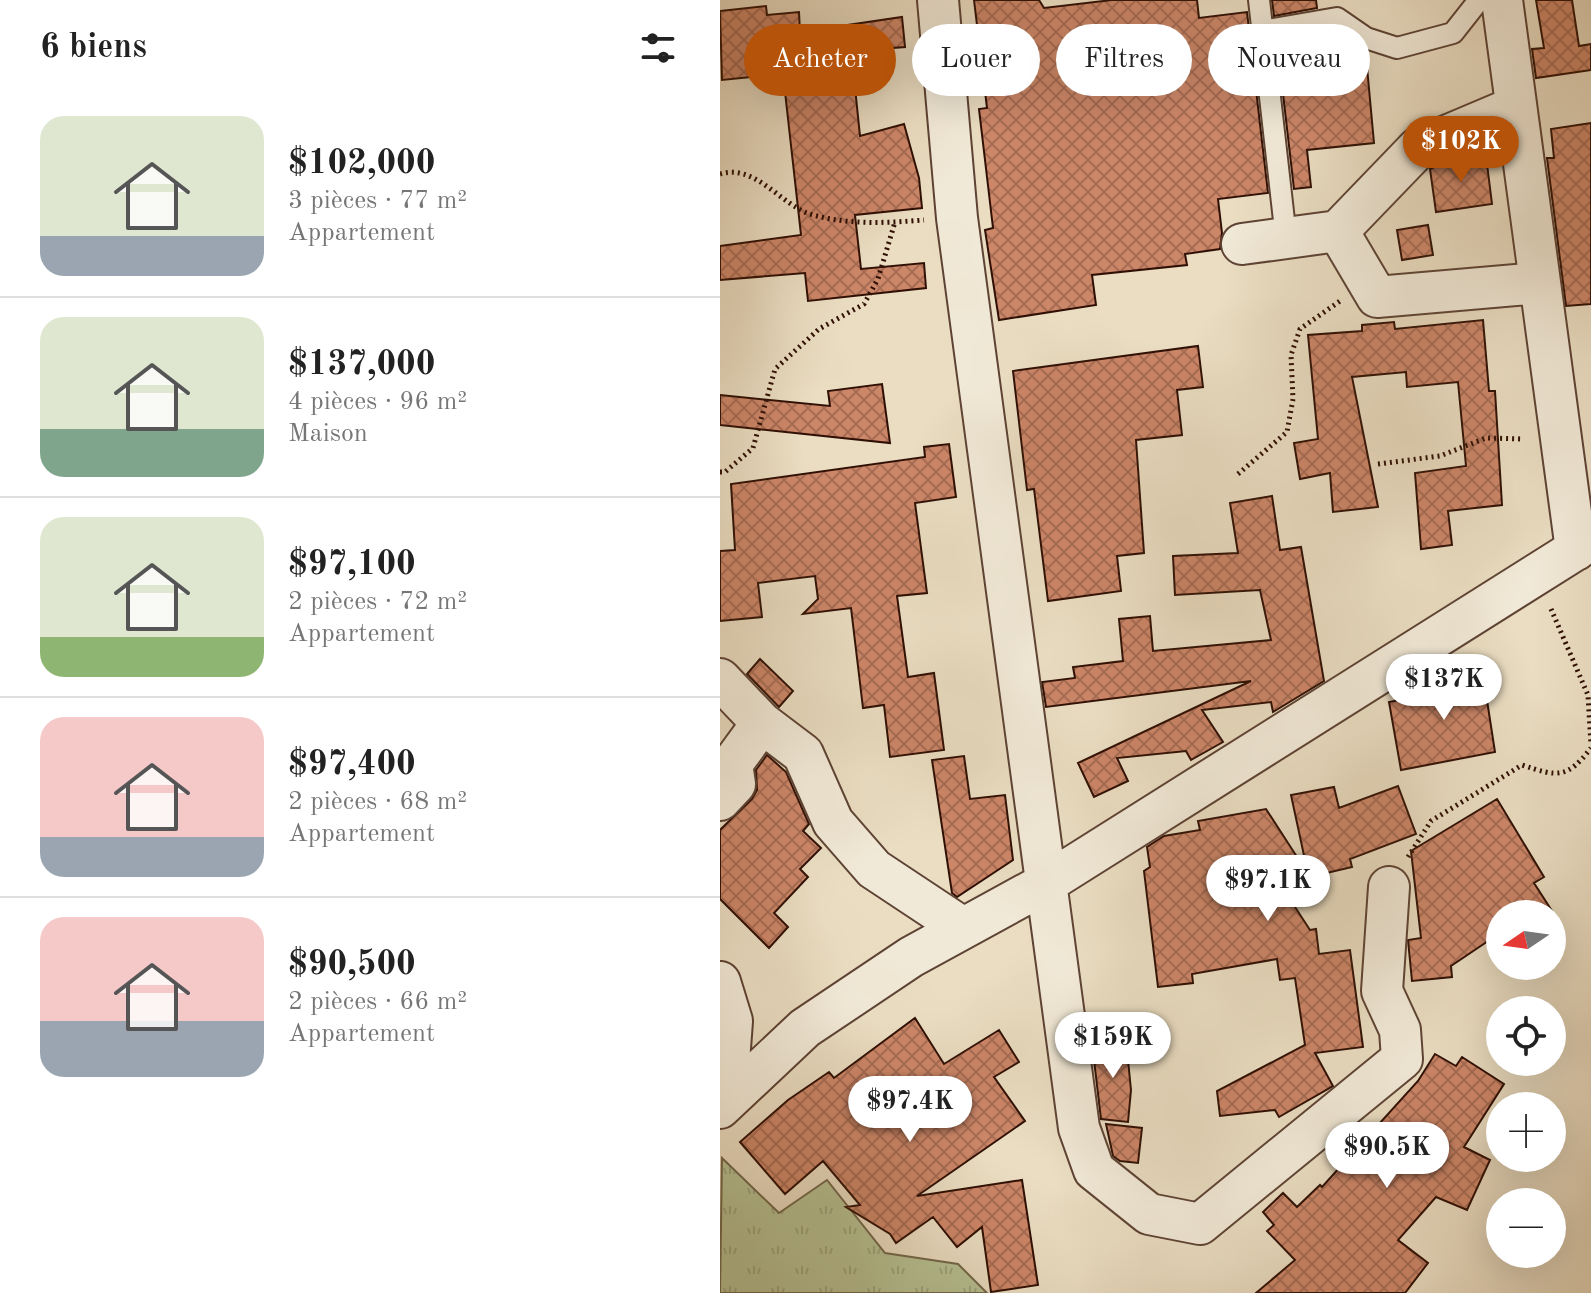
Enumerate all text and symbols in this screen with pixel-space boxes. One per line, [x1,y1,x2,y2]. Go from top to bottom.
chip: Acheter [744,24,896,96]
chip: Louer [912,24,1040,96]
chip: Filtres [1056,24,1192,96]
chip: Nouveau [1208,24,1370,96]
icon: filters [636,26,680,70]
text: 6 biens [40,31,147,65]
pin: $102K [1405,116,1517,184]
text: $102K [1421,129,1501,155]
text: $102,000 [288,147,436,181]
icon: home [104,148,200,244]
text: 3 pièces · 77 m² [288,188,467,214]
text: Appartement [288,220,435,246]
text: $137,000 [288,348,436,382]
icon: home [104,349,200,445]
text: 4 pièces · 96 m² [288,389,467,415]
text: Maison [288,421,368,447]
text: $97,100 [288,548,416,582]
icon: home [104,549,200,645]
text: 2 pièces · 72 m² [288,589,467,615]
text: Appartement [288,621,435,647]
pin: $137K [1388,654,1500,722]
text: $137K [1404,667,1484,693]
text: $97,400 [288,748,416,782]
icon: home [104,749,200,845]
text: 2 pièces · 68 m² [288,789,467,815]
text: Appartement [288,821,435,847]
pin: $97.1K [1203,855,1333,923]
text: $97.1K [1224,868,1312,894]
north arrow [1486,900,1566,980]
map controls [1486,900,1566,1268]
text: $90,500 [288,948,416,982]
icon: home [104,949,200,1045]
text: 2 pièces · 66 m² [288,989,467,1015]
button: locate [1486,996,1566,1076]
pin: $159K [1057,1012,1169,1080]
text: Appartement [288,1021,435,1047]
text: $159K [1073,1025,1153,1051]
pin: $97.4K [845,1076,975,1144]
text: $97.4K [866,1089,954,1115]
button: + [1486,1092,1566,1172]
pin: $90.5K [1322,1122,1452,1190]
text: $90.5K [1343,1135,1431,1161]
button: − [1486,1188,1566,1268]

